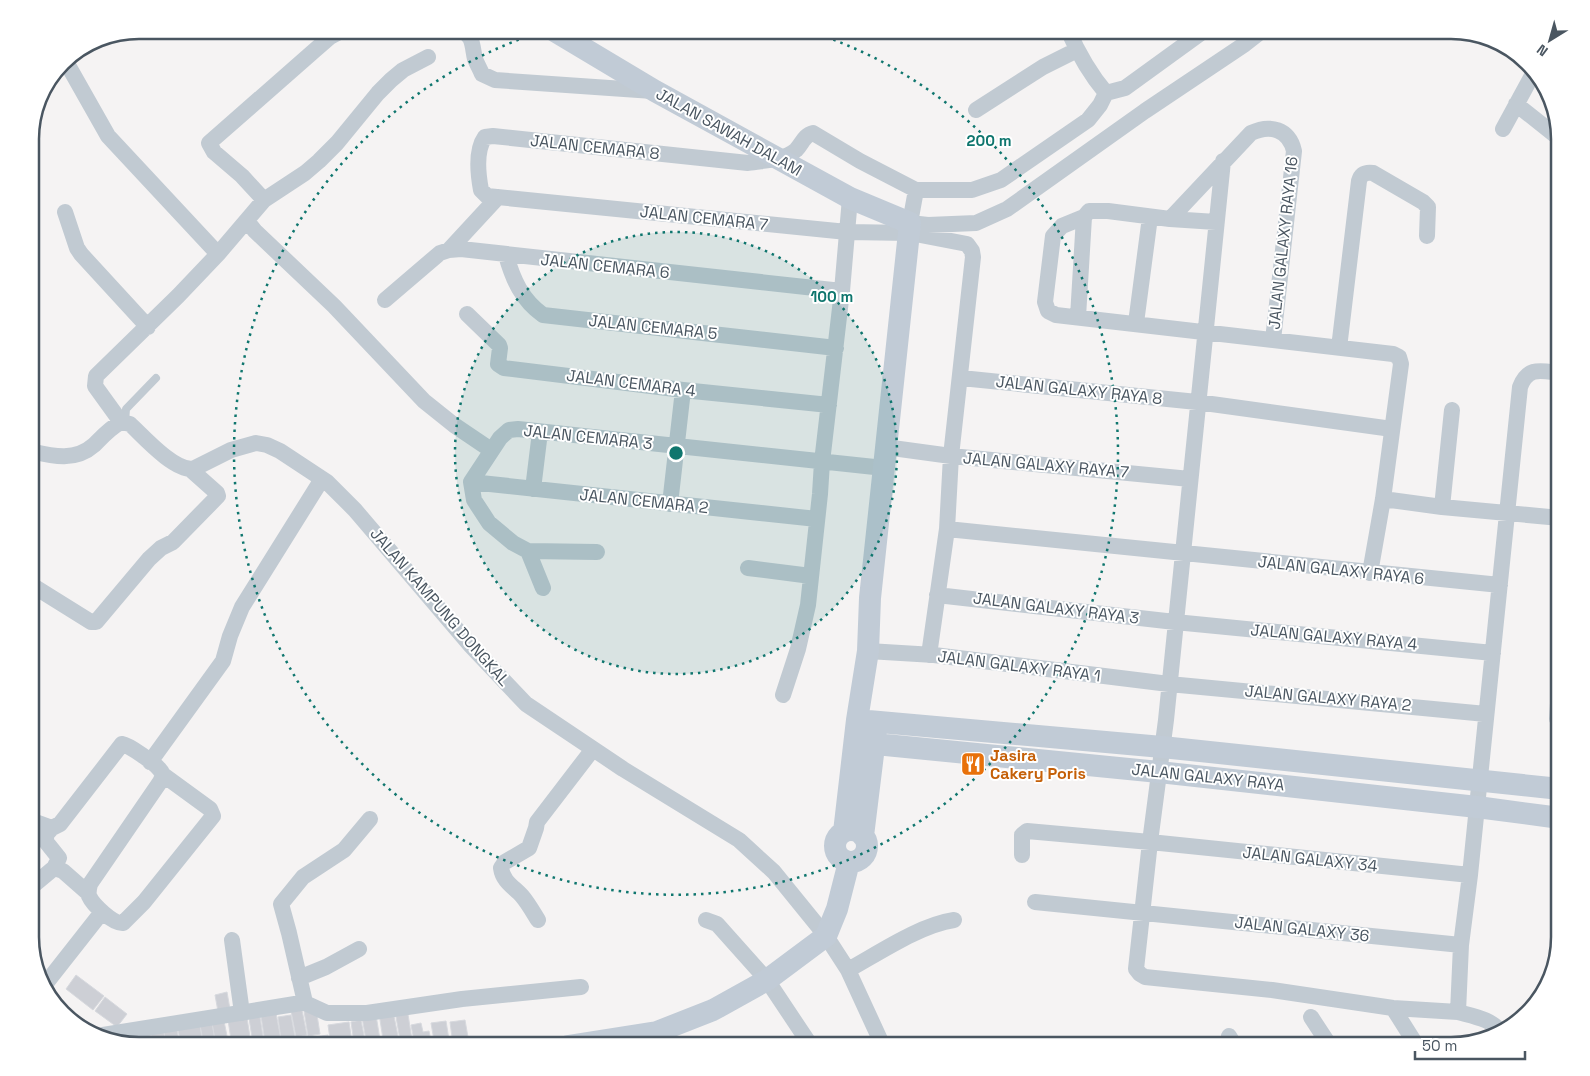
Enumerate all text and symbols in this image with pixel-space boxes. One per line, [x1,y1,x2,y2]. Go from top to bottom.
north arrow [1525,15,1575,65]
text: N [1533,40,1551,60]
street label: JALAN SAWAH DALAM [652,83,806,181]
street label: JALAN CEMARA 8 [529,130,661,164]
text: 200 m [967,131,1011,150]
street label: JALAN GALAXY RAYA 16 [1263,155,1303,331]
street label: JALAN CEMARA 7 [639,201,769,235]
street label: JALAN CEMARA 6 [539,249,671,283]
text: 100 m [811,287,853,306]
street label: JALAN CEMARA 5 [588,310,718,344]
street label: JALAN CEMARA 4 [565,365,697,401]
street label: JALAN GALAXY RAYA 8 [995,371,1163,409]
street label: JALAN CEMARA 3 [522,420,654,454]
centre of rings [667,444,685,462]
street label: JALAN GALAXY RAYA 7 [962,447,1130,483]
street label: JALAN CEMARA 2 [578,484,710,518]
street label: JALAN KAMPUNG DONGKAL [365,524,515,691]
street label: JALAN GALAXY RAYA 6 [1257,551,1425,589]
street label: JALAN GALAXY RAYA 3 [972,587,1140,629]
street label: JALAN GALAXY RAYA 4 [1250,619,1418,655]
street label: JALAN GALAXY RAYA 1 [936,646,1102,686]
street label: JALAN GALAXY RAYA 2 [1244,680,1412,716]
place label: Jasira Cakery Poris [990,745,1086,784]
restaurant icon: Jasira Cakery Poris [960,751,986,777]
street label: JALAN GALAXY RAYA [1131,759,1285,795]
street label: JALAN GALAXY 34 [1241,841,1379,877]
street label: JALAN GALAXY 36 [1234,911,1370,947]
scale bar [1415,1028,1525,1060]
text: 50 m [1422,1036,1457,1055]

